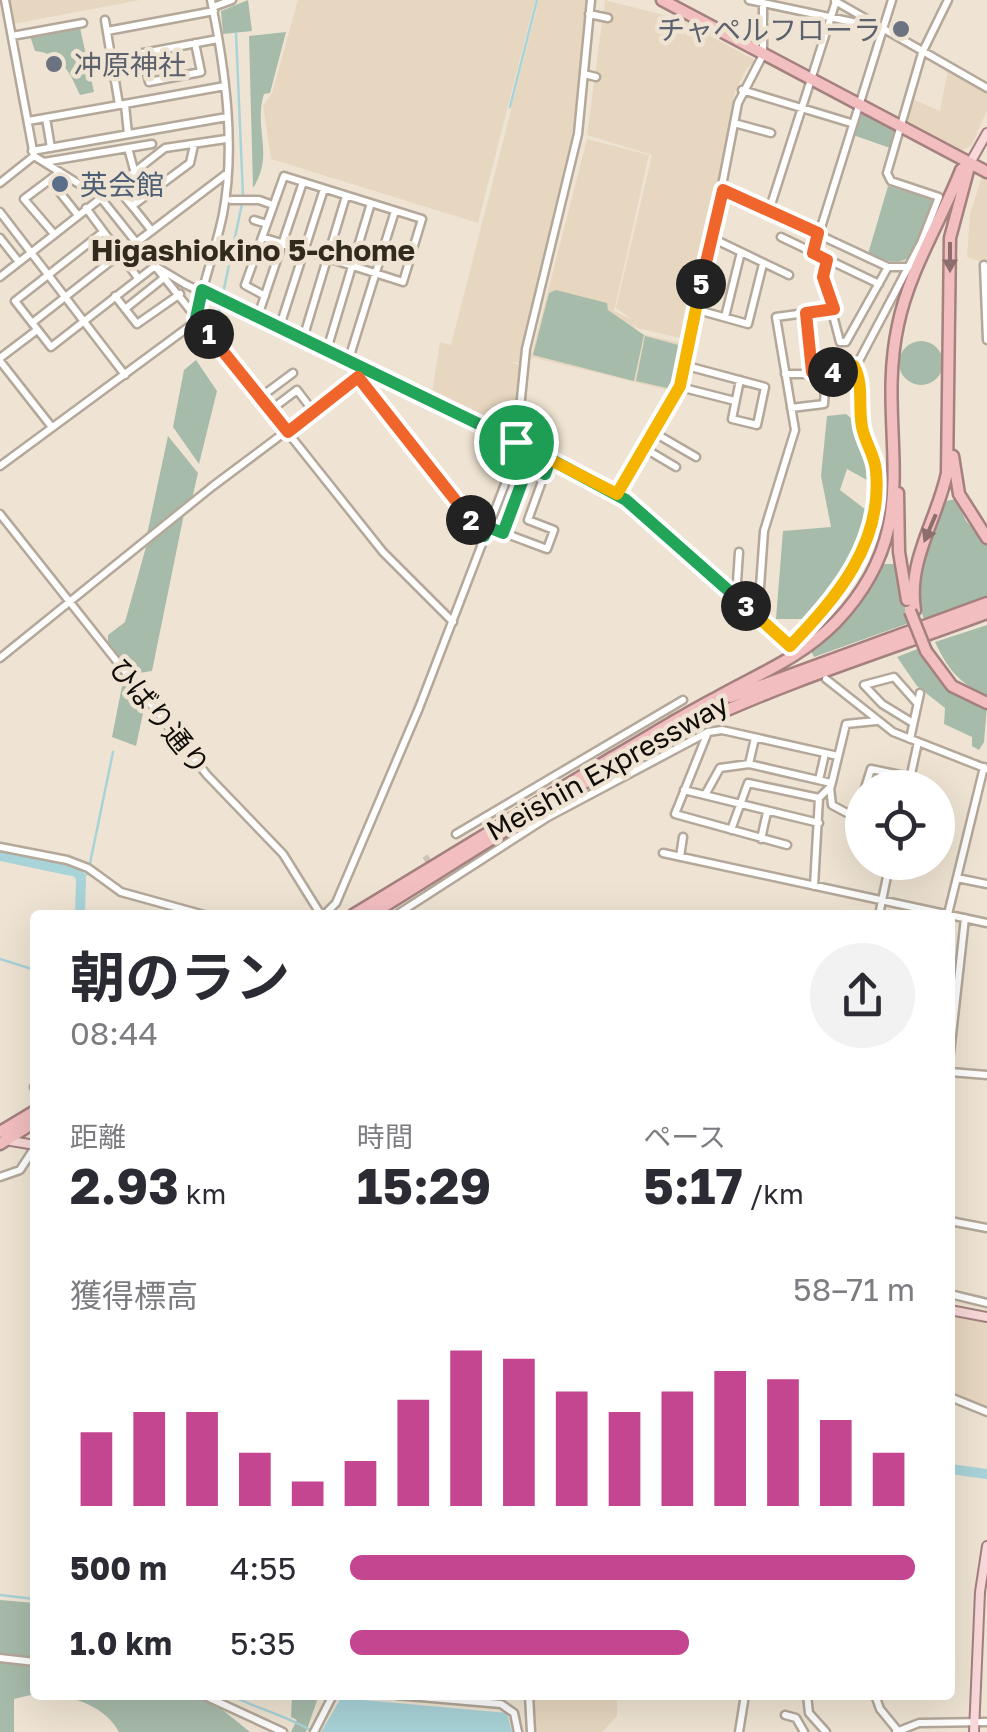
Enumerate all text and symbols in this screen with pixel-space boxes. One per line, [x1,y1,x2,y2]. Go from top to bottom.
place label: チャペルフローラ [657,13,881,46]
marker: チャペルフローラ [890,18,912,40]
place label: 冲原神社 [74,48,186,81]
marker: 冲原神社 [43,53,65,75]
place label: 英会館 [80,168,164,201]
marker: 英会館 [49,173,71,195]
district label: Higashiokino 5-chome [91,232,415,268]
one-way arrow [942,242,958,274]
pin: 5 [676,259,726,309]
text: 5 [692,267,710,300]
pin: 1 [184,309,234,359]
text: 1 [202,317,216,350]
pin: 4 [808,347,858,397]
text: 4 [824,355,842,388]
pin [474,400,559,485]
icon: arrive [489,415,544,470]
pin: 2 [446,495,496,545]
text: 2 [462,503,480,536]
one-way arrow [922,513,938,543]
pin: 3 [721,581,771,631]
text: 3 [737,589,755,622]
street label: ひばり通り [103,651,217,781]
street label: Meishin Expressway [481,687,734,847]
map controls [845,770,955,880]
button: locate [845,770,955,880]
text: 朝のラン [70,943,290,1009]
button: share [810,943,915,1048]
text: 08:44 [70,1014,158,1052]
text: 距離 [70,1120,126,1153]
text: 時間 [357,1120,413,1153]
text: ペース [643,1120,726,1153]
text: 2.93 [70,1155,179,1215]
text: 15:29 [357,1155,491,1215]
text: 5:17 [643,1155,743,1215]
text: km [179,1177,226,1210]
text: /km [743,1177,804,1210]
text: 58–71 m [793,1270,915,1308]
text: 獲得標高 [70,1276,198,1314]
text: 500 m [70,1549,167,1587]
text: 4:55 [230,1549,296,1587]
text: 1.0 km [70,1624,172,1662]
text: 5:35 [230,1624,295,1662]

